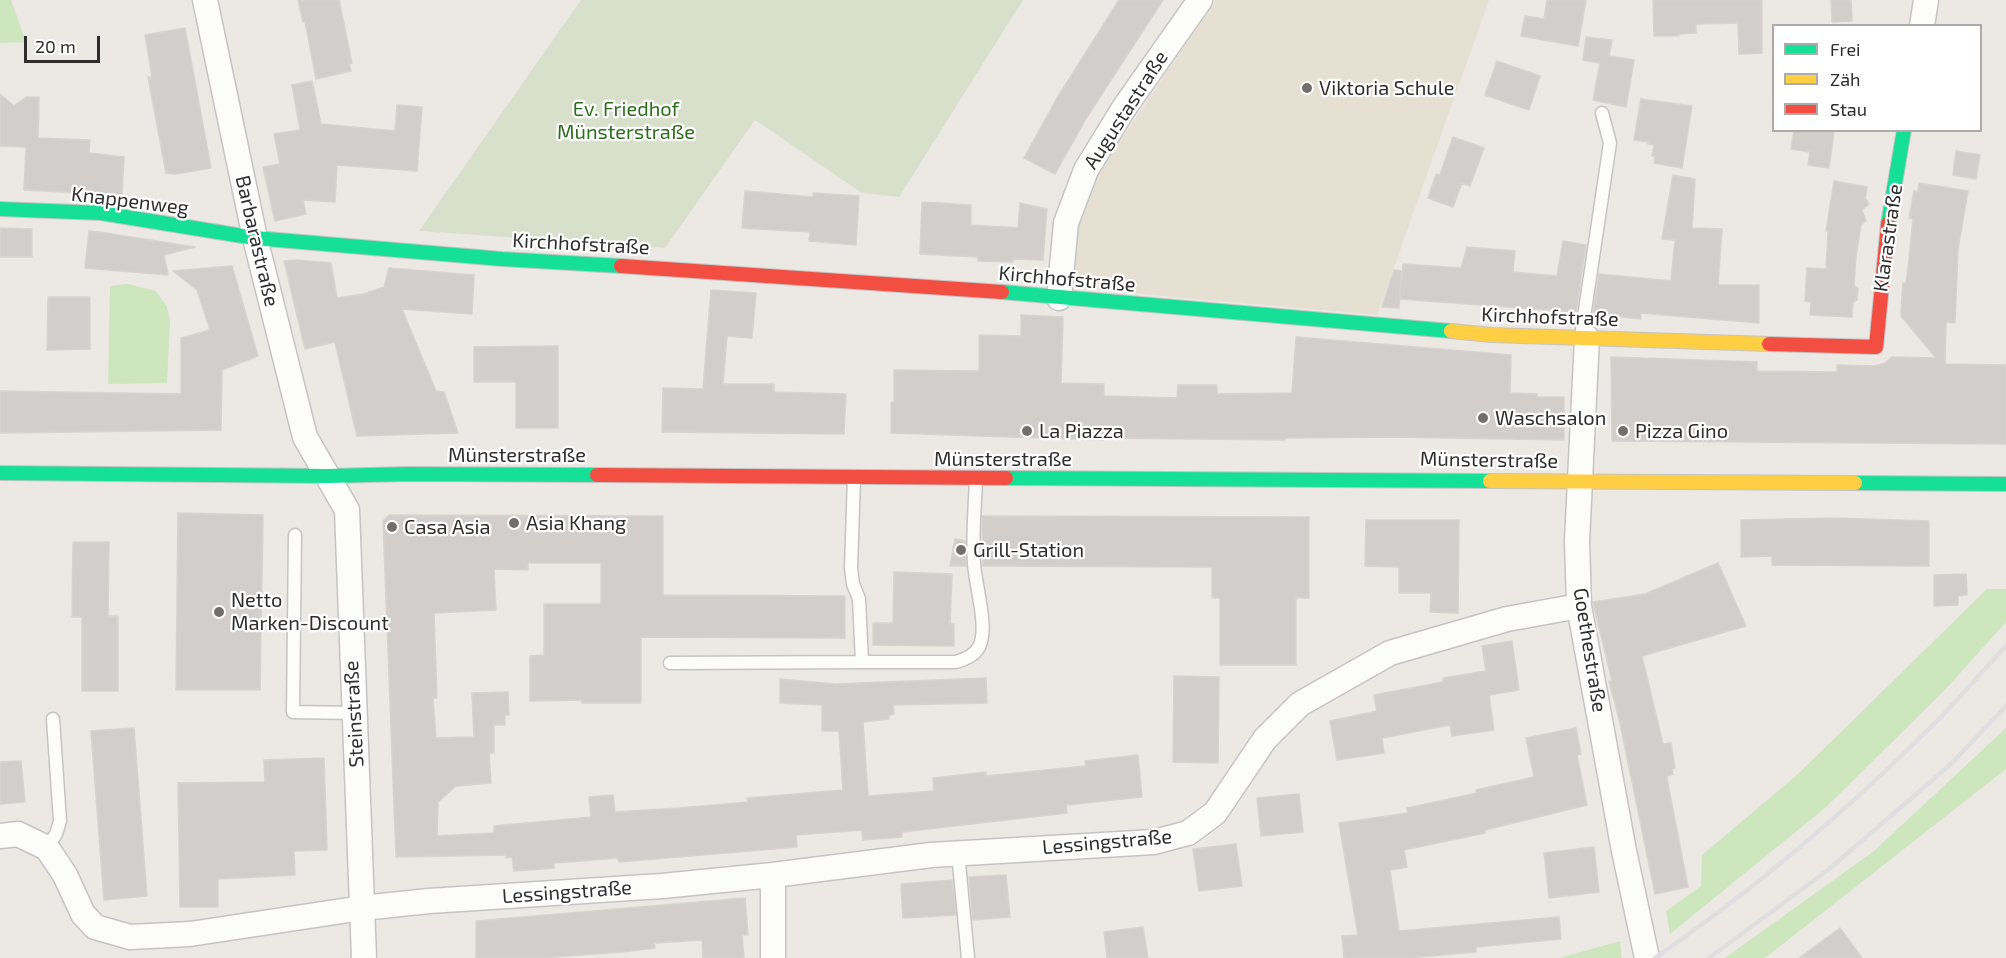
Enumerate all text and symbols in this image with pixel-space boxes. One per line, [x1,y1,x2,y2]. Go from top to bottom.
scale bar [27,24,104,62]
legend [1772,24,1982,132]
text: 20 m [35,35,76,57]
text: Frei [1830,38,1861,60]
street label: Augustastraße [1079,46,1173,174]
text: Zäh [1830,68,1861,90]
place label: Viktoria Schule [1319,76,1454,100]
marker: Viktoria Schule [1300,81,1314,95]
park label: Ev. Friedhof Münsterstraße [557,97,695,144]
text: Stau [1830,98,1867,120]
street label: Barbarastraße [230,173,284,309]
street label: Knappenweg [70,182,190,220]
street label: Klarastraße [1869,182,1907,294]
street label: Kirchhofstraße [512,228,650,260]
street label: Kirchhofstraße [997,261,1137,297]
street label: Kirchhofstraße [1481,303,1619,331]
place label: Waschsalon [1495,406,1606,430]
marker: Waschsalon [1476,411,1490,425]
place label: La Piazza [1039,419,1124,443]
place label: Pizza Gino [1635,419,1728,443]
marker: La Piazza [1020,424,1034,438]
marker: Pizza Gino [1616,424,1630,438]
street label: Münsterstraße [448,443,586,467]
street label: Münsterstraße [934,447,1072,471]
street label: Münsterstraße [1420,447,1558,473]
place label: Asia Khang [526,511,626,535]
place label: Casa Asia [404,515,491,539]
marker: Asia Khang [507,516,521,530]
marker: Casa Asia [385,520,399,534]
place label: Grill-Station [973,538,1084,562]
marker: Grill-Station [954,543,968,557]
street label: Goethestraße [1568,586,1612,714]
place label: Netto Marken-Discount [231,588,389,635]
marker: Netto Marken-Discount [212,605,226,619]
street label: Steinstraße [339,660,369,768]
street label: Lessingstraße [1041,824,1173,860]
street label: Lessingstraße [501,875,633,909]

